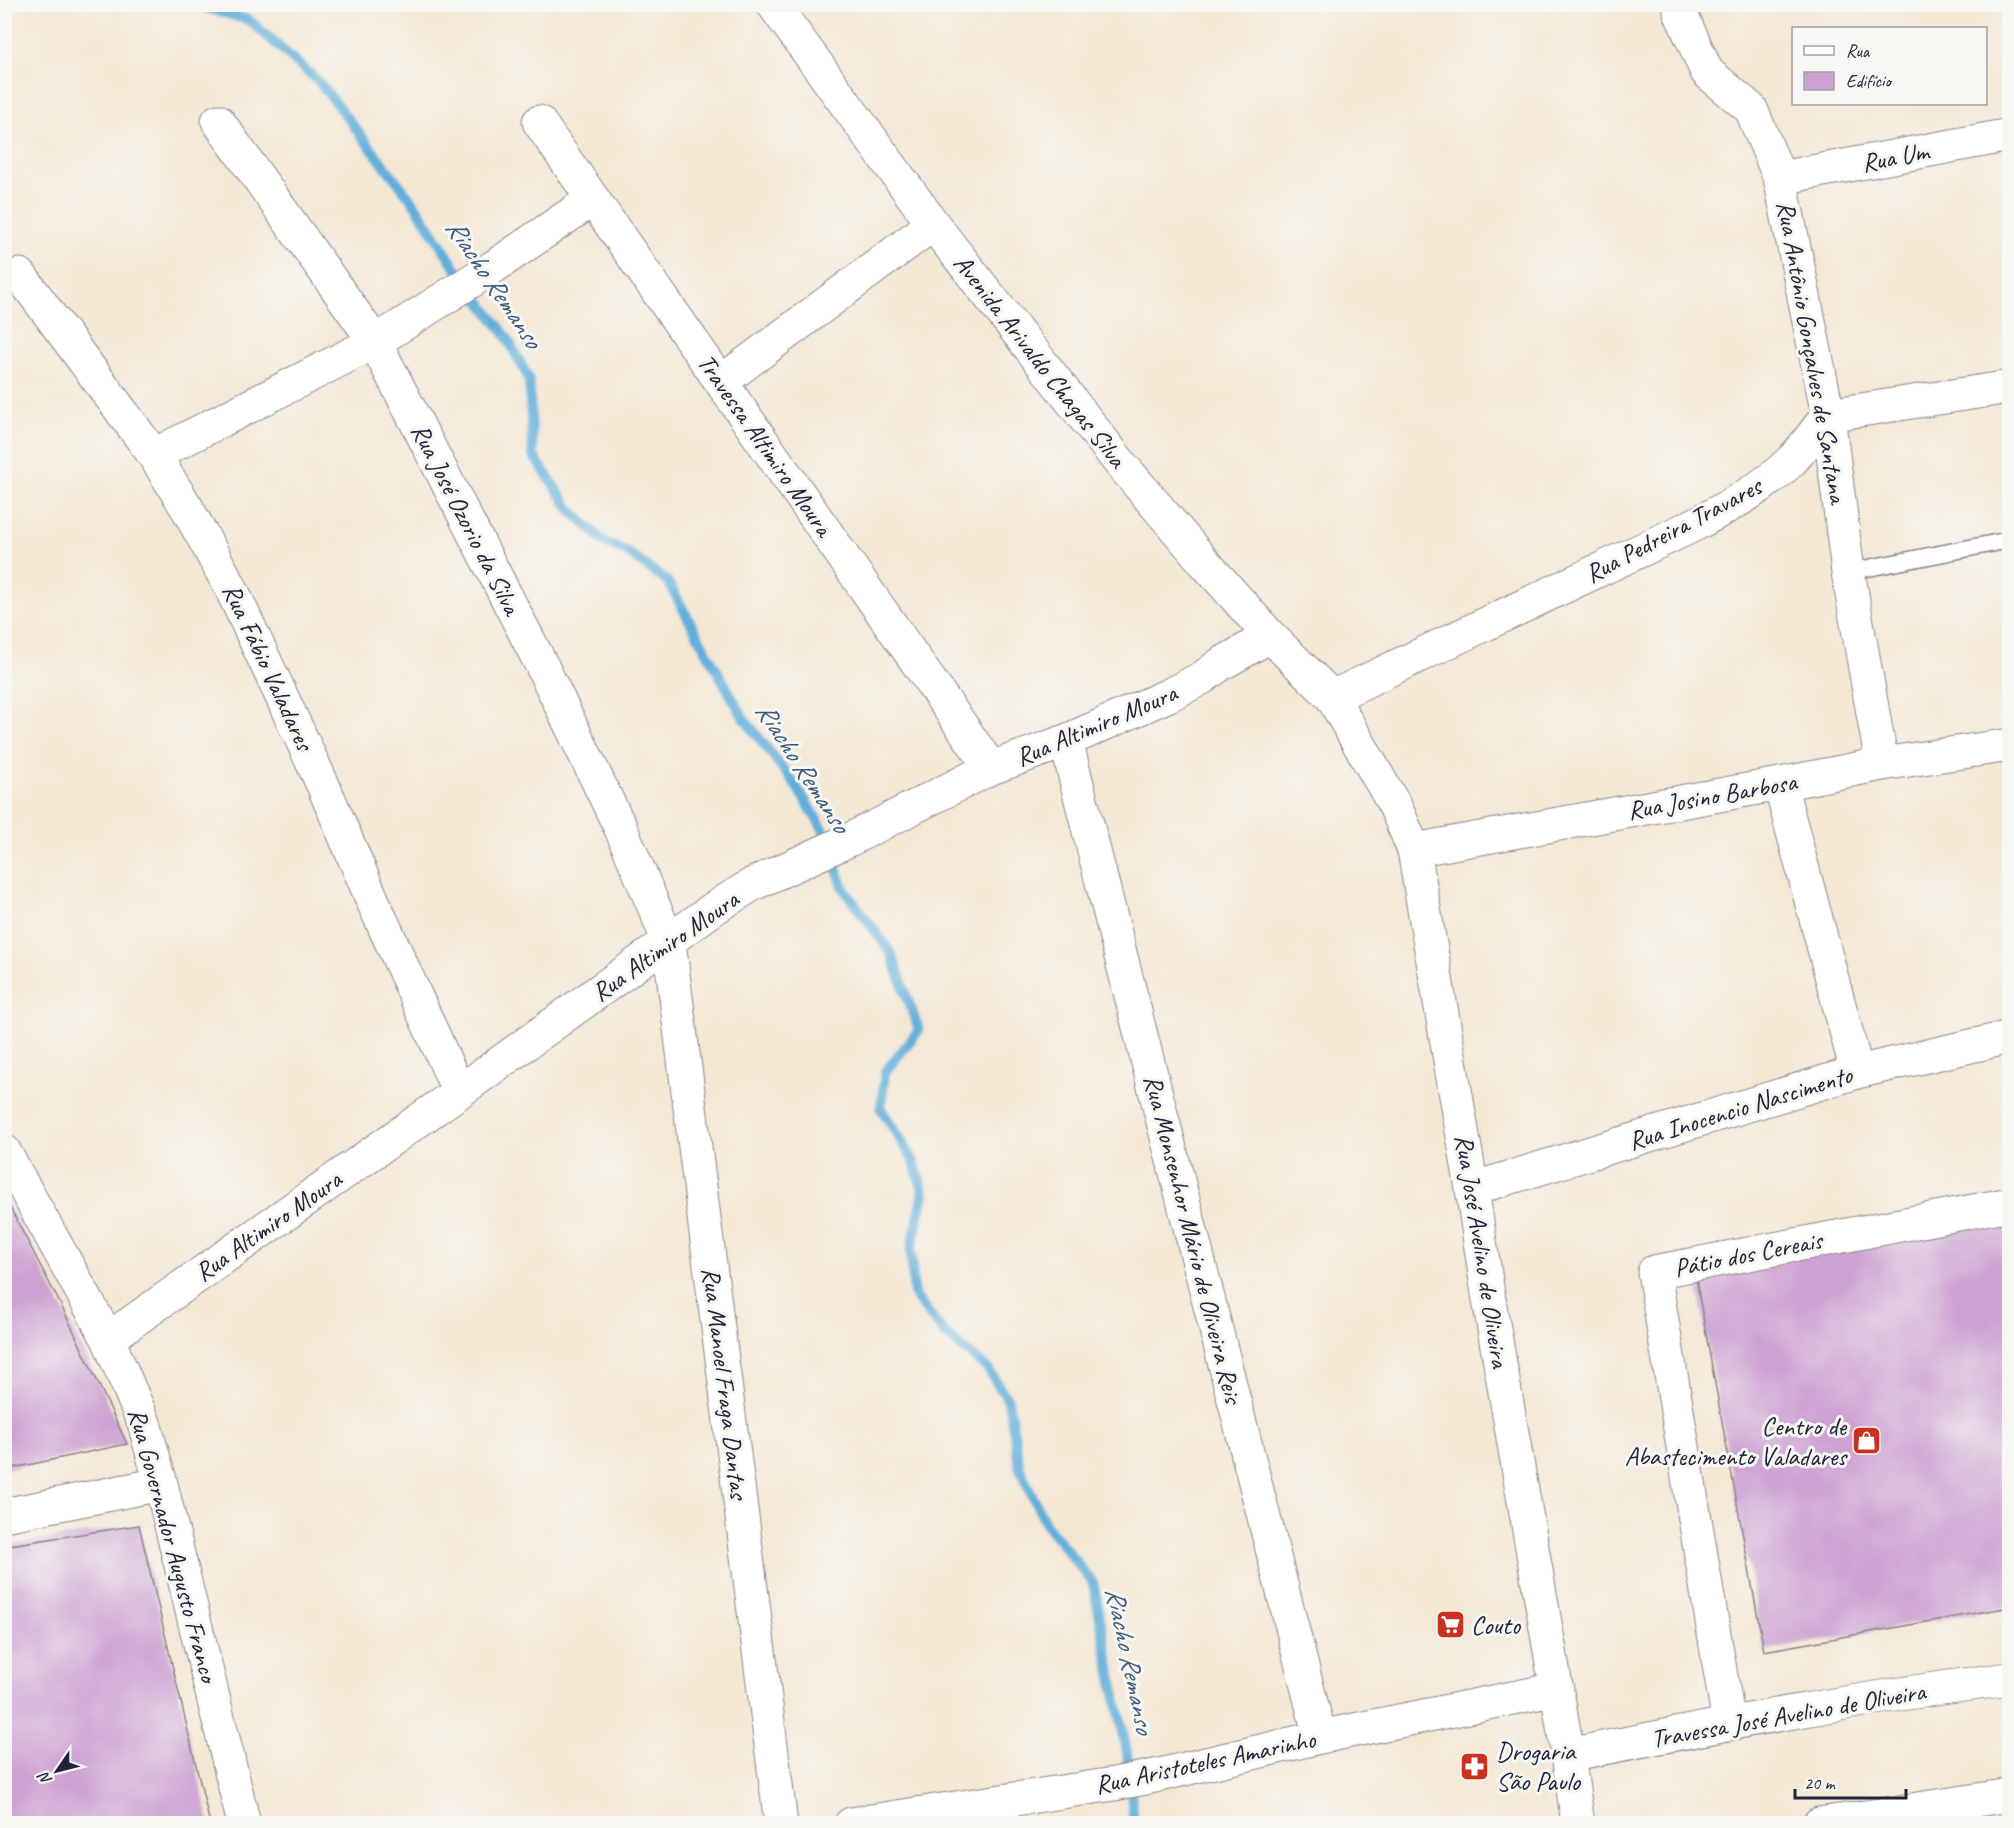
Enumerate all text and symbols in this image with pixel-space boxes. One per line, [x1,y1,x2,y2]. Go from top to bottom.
legend [1792,27,1987,105]
text: Rua [1846,40,1871,62]
text: Edifício [1846,70,1892,92]
street label: Rua Um [1859,134,1934,180]
street label: Rua Antônio Gonçalves de Santana [1769,198,1855,508]
water label: Riacho Remanso [438,212,551,357]
street label: Avenida Arivaldo Chagas Silva [946,248,1135,476]
street label: Travessa Altimiro Moura [690,348,841,544]
street label: Rua José Ozorio da Silva [404,418,529,622]
street label: Rua Pedreira Travares [1579,469,1769,590]
street label: Rua Fábio Valadares [215,578,322,758]
street label: Rua Altimiro Moura [1010,676,1183,774]
water label: Riacho Remanso [748,696,859,841]
street label: Rua Josino Barbosa [1625,765,1801,827]
street label: Rua Altimiro Moura [585,882,746,1009]
street label: Rua Inocencio Nascimento [1624,1058,1858,1158]
street label: Rua Monsenhor Mário de Oliveira Reis [1136,1071,1250,1409]
street label: Rua José Avelino de Oliveira [1447,1132,1517,1371]
street label: Rua Altimiro Moura [188,1162,349,1289]
street label: Pátio dos Cereais [1671,1223,1827,1285]
street label: Rua Manoel Fraga Dantas [694,1265,756,1503]
street label: Rua Governador Augusto Franco [121,1405,226,1688]
place label: Centro de Abastecimento Valadares [1625,1410,1848,1473]
shop icon: Centro de Abastecimento Valadares [1851,1425,1883,1457]
water label: Riacho Remanso [1098,1584,1163,1739]
supermarket icon: Couto [1434,1609,1466,1641]
place label: Couto [1471,1609,1522,1642]
street label: Travessa José Avelino de Oliveira [1648,1674,1929,1755]
street label: Rua Aristoteles Amarinho [1092,1722,1320,1801]
place label: Drogaria São Paulo [1496,1735,1582,1798]
north arrow [27,1741,87,1801]
pharmacy icon: Drogaria São Paulo [1459,1750,1491,1782]
scale bar [1795,1762,1906,1800]
text: N [33,1767,57,1789]
text: 20 m [1804,1772,1837,1794]

